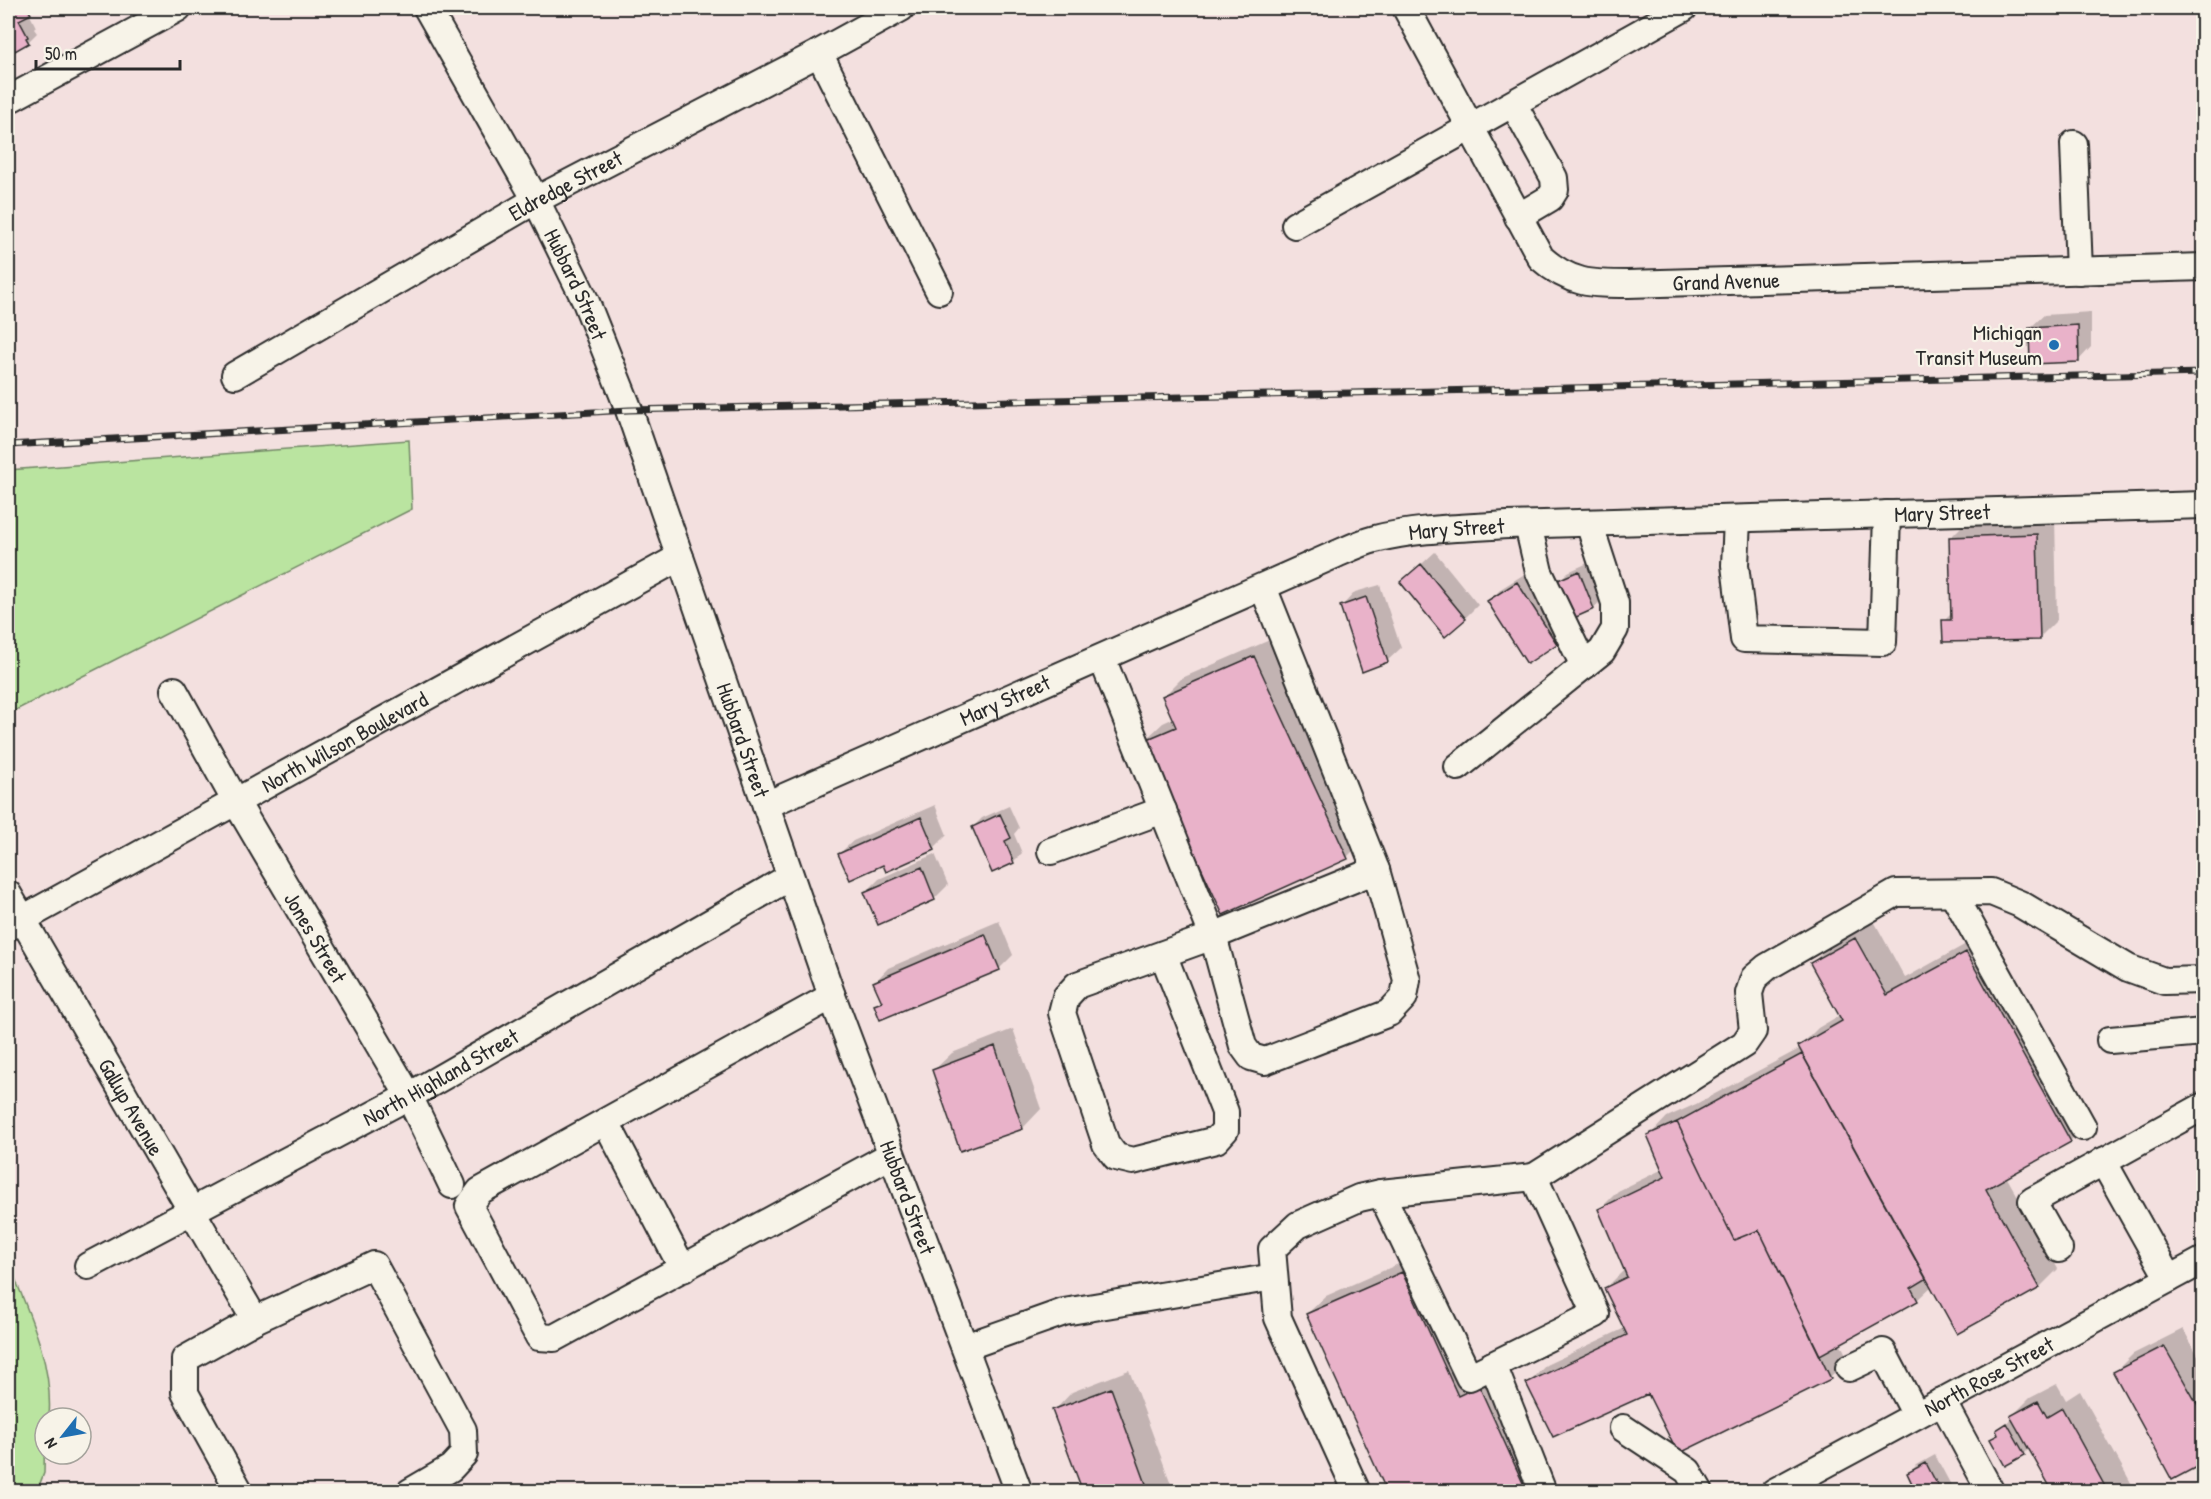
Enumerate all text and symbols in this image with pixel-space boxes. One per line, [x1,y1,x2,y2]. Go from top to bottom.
scale bar [36,33,180,71]
text: 50 m [45,41,77,66]
street label: Eldredge Street [503,143,628,228]
street label: Hubbard Street [537,224,615,344]
street label: Grand Avenue [1672,265,1780,298]
place label: Michigan Transit Museum [1916,317,2042,372]
marker: Michigan Transit Museum [2047,338,2061,352]
street label: Mary Street [1894,496,1991,529]
street label: Mary Street [1407,510,1506,547]
street label: Mary Street [955,667,1055,733]
street label: Hubbard Street [710,679,777,802]
street label: North Wilson Boulevard [256,684,433,800]
street label: Jones Street [277,886,354,989]
street label: North Highland Street [357,1021,524,1133]
street label: Gallup Avenue [91,1053,172,1161]
street label: Hubbard Street [873,1136,943,1259]
street label: North Rose Street [1918,1329,2059,1423]
north arrow [33,1406,93,1466]
text: N [38,1434,62,1453]

